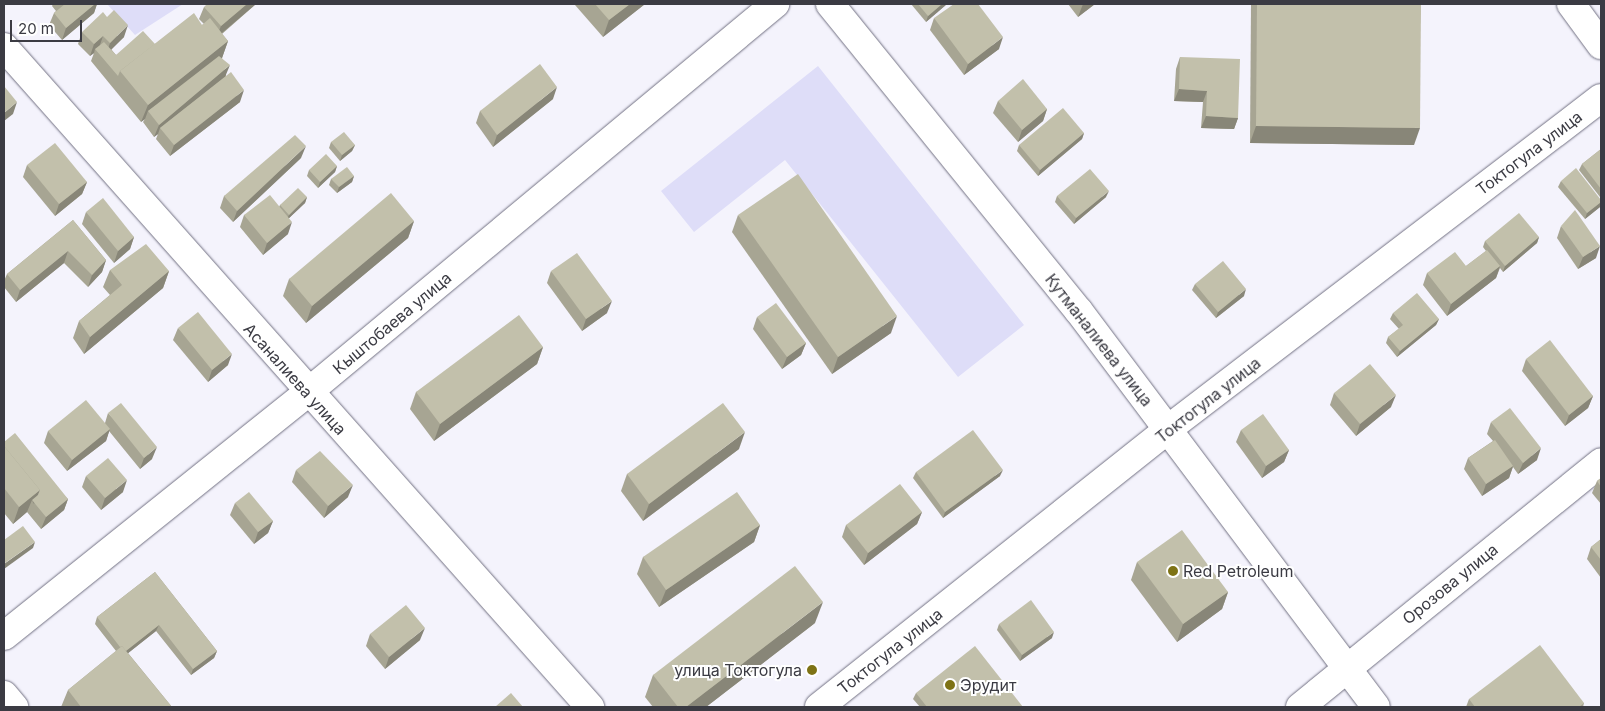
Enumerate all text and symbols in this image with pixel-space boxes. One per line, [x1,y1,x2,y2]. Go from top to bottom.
scale bar [12,10,85,42]
text: 20 m [18,19,54,38]
street label: Токтогула улица [1472,107,1586,199]
street label: Кыштобаева улица [329,268,455,378]
street label: Кутманалиева улица [1041,270,1157,410]
street label: Асаналиева улица [240,319,350,439]
street label: Токтогула улица [1152,353,1264,447]
street label: Орозова улица [1398,540,1502,628]
place label: Red Petroleum [1183,561,1293,581]
marker: Red Petroleum [1167,565,1179,577]
street label: Токтогула улица [834,604,946,698]
place label: улица Токтогула [674,660,802,680]
marker: улица Токтогула [806,664,818,676]
place label: Эрудит [960,675,1016,695]
marker: Эрудит [944,679,956,691]

